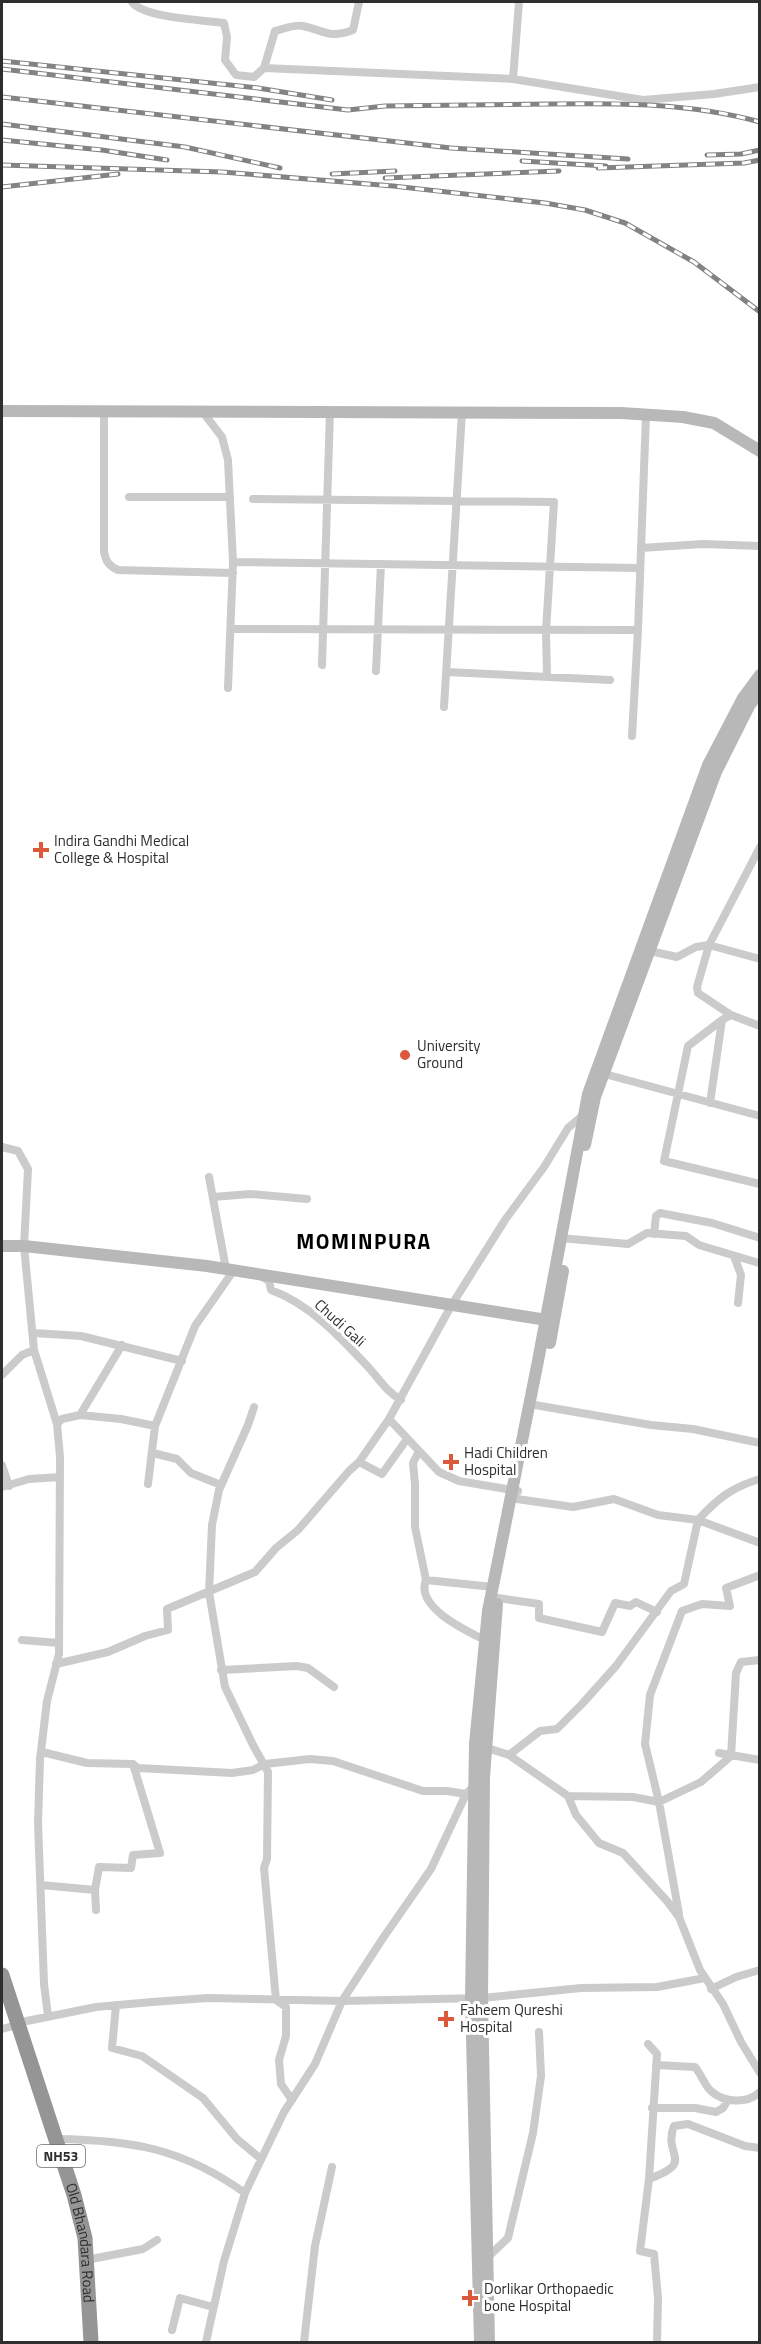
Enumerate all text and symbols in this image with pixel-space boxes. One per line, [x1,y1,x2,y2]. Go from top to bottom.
place label: Indira Gandhi Medical College & Hospital [54,829,189,869]
marker: Indira Gandhi Medical College & Hospital [32,841,50,859]
place label: University Ground [417,1034,481,1074]
marker: University Ground [398,1048,412,1062]
district label: MOMINPURA [296,1225,432,1257]
street label: Chudi Gali [310,1293,371,1352]
place label: Hadi Children Hospital [464,1441,548,1481]
marker: Hadi Children Hospital [442,1453,460,1471]
place label: Faheem Qureshi Hospital [460,1998,563,2038]
marker: Faheem Qureshi Hospital [437,2010,455,2028]
road number: NH53 [37,2145,85,2167]
street label: Old Bhandara Road [60,2180,101,2303]
place label: Dorlikar Orthopaedic bone Hospital [484,2277,614,2317]
marker: Dorlikar Orthopaedic bone Hospital [461,2289,479,2307]

